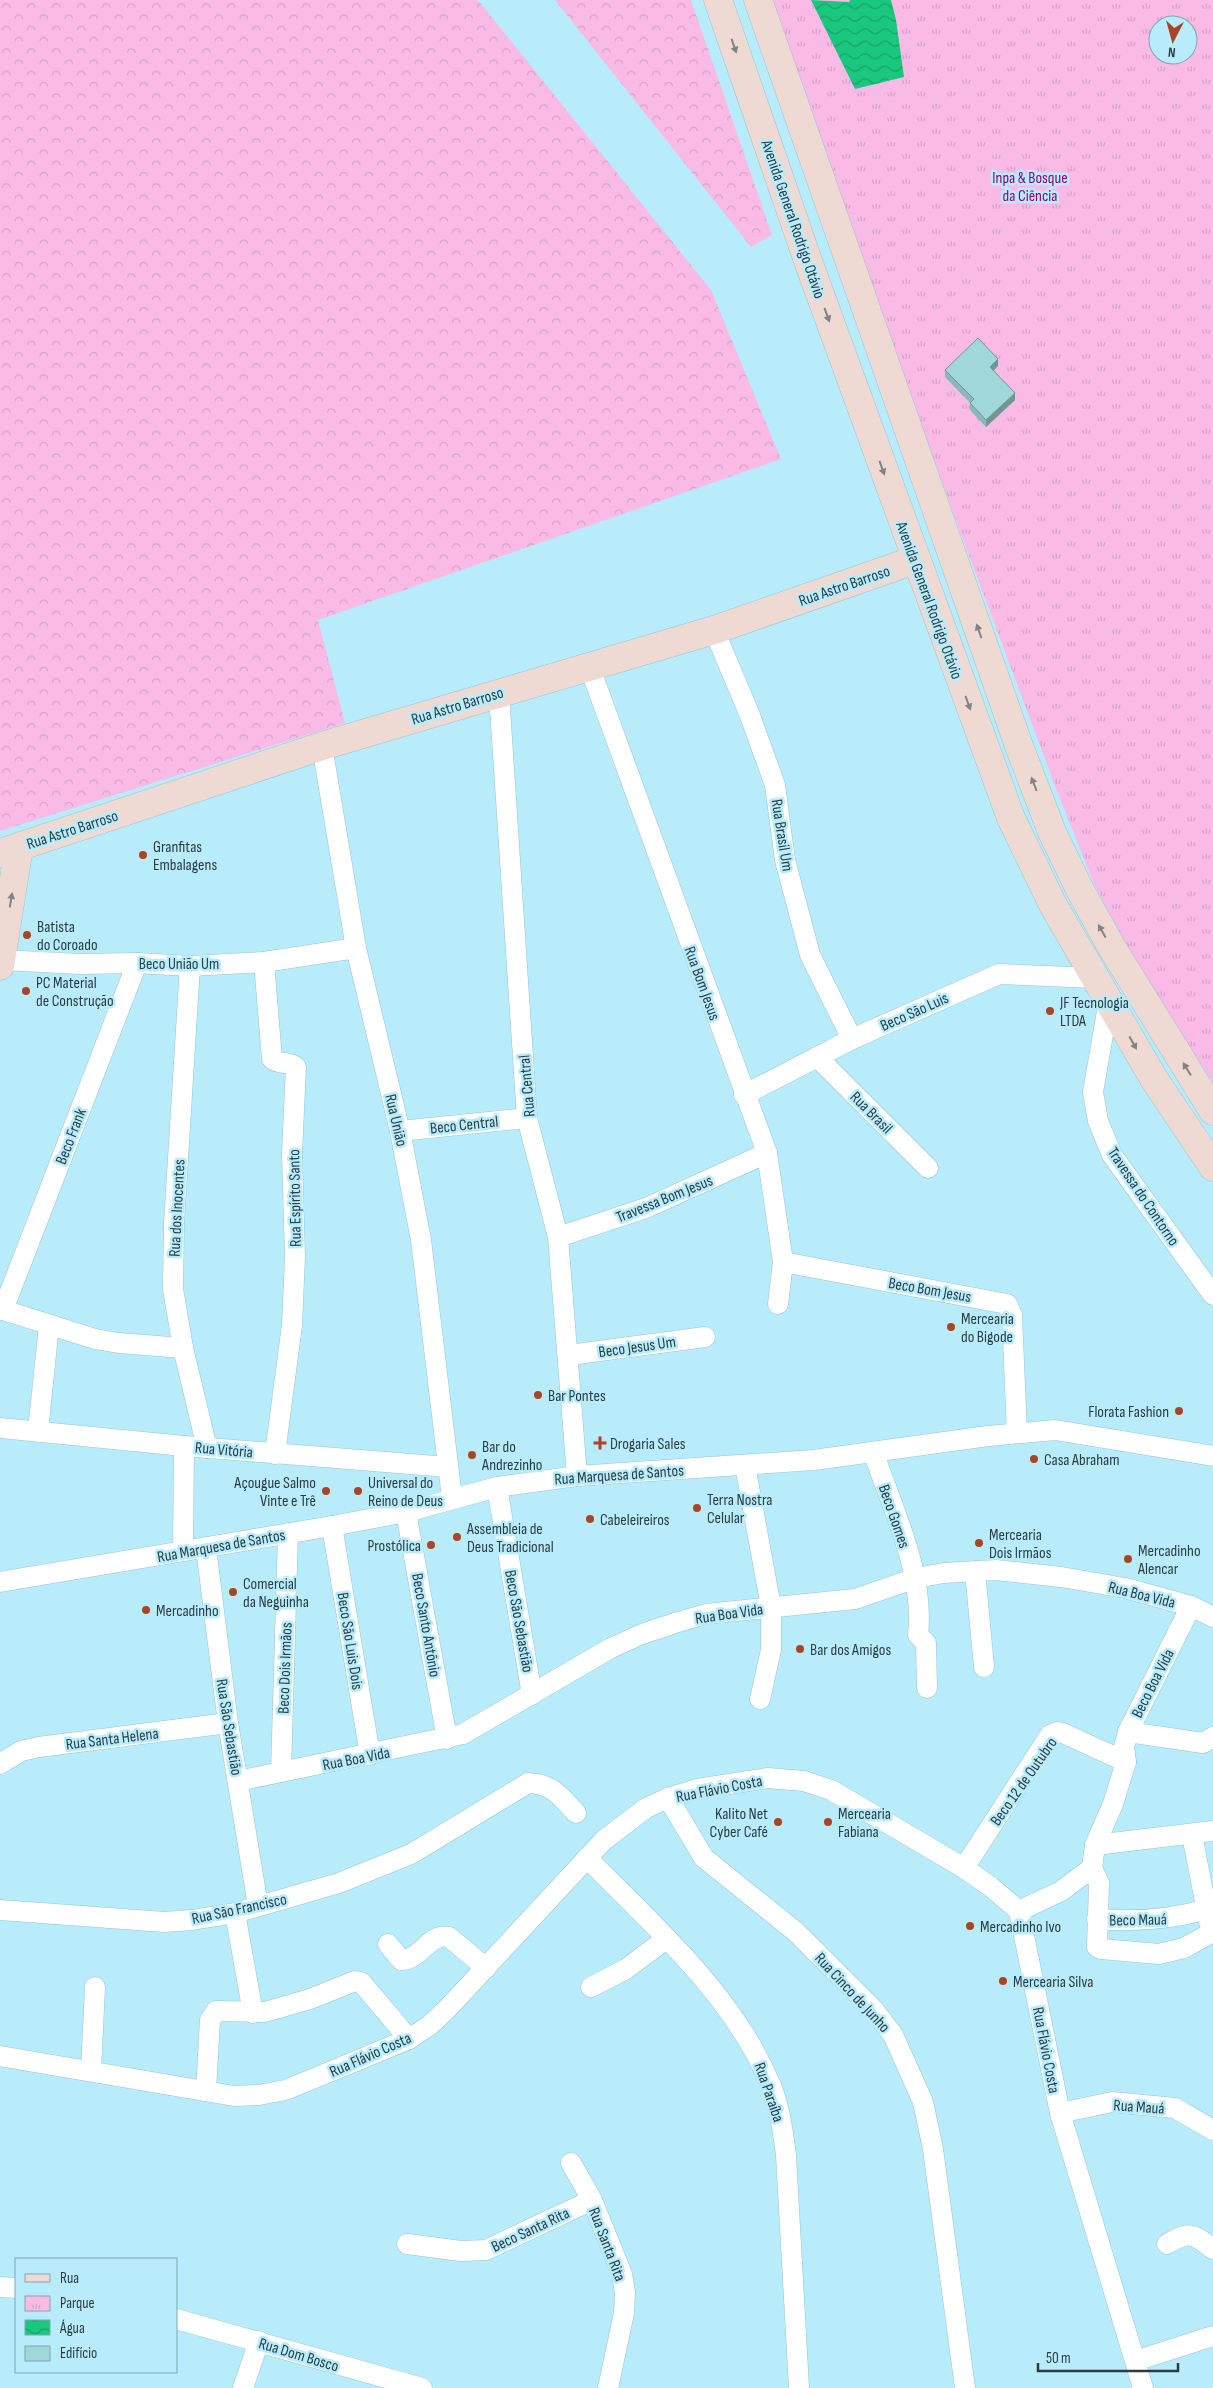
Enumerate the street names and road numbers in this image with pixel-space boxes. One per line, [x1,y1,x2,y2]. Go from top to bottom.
street label: Avenida General Rodrigo Otávio [756,137,829,301]
street label: Avenida General Rodrigo Otávio [891,518,966,682]
street label: Rua Astro Barroso [796,562,893,611]
street label: Rua Astro Barroso [409,683,506,729]
street label: Rua Brasil Um [766,798,797,873]
street label: Rua Astro Barroso [24,807,121,854]
street label: Rua Bom Jesus [679,944,724,1023]
street label: Beco União Um [139,955,219,974]
street label: Beco São Luis [878,989,952,1036]
street label: Rua Central [515,1054,540,1118]
street label: Rua Brasil [846,1088,896,1138]
street label: Rua União [380,1092,411,1148]
street label: Beco Frank [52,1106,91,1167]
street label: Beco Central [429,1112,499,1139]
street label: Travessa do Contorno [1103,1144,1183,1250]
street label: Rua Espírito Santo [285,1149,306,1247]
street label: Rua dos Inocentes [165,1159,190,1257]
street label: Travessa Bom Jesus [613,1171,716,1227]
street label: Beco Bom Jesus [887,1274,973,1307]
street label: Beco Jesus Um [597,1333,677,1362]
street label: Rua Vitória [194,1438,254,1462]
street label: Rua Marquesa de Santos [554,1461,685,1489]
street label: Beco Gomes [874,1482,913,1551]
street label: Rua Marquesa de Santos [156,1526,287,1567]
street label: Beco São Sebastião [500,1569,537,1674]
street label: Beco Santo Antônio [407,1572,444,1679]
street label: Rua Boa Vida [1106,1578,1177,1613]
street label: Beco São Luis Dois [332,1591,367,1692]
street label: Rua Boa Vida [694,1600,764,1629]
street label: Beco Dois Irmãos [274,1622,297,1714]
street label: Beco Boa Vida [1128,1646,1179,1721]
street label: Rua São Sebastião [212,1678,246,1777]
street label: Rua Santa Helena [65,1724,160,1755]
street label: Beco 12 de Outubro [987,1734,1062,1830]
street label: Rua Boa Vida [321,1744,392,1775]
street label: Rua Flávio Costa [675,1772,764,1807]
street label: Rua São Francisco [190,1890,288,1929]
street label: Beco Mauá [1109,1910,1167,1931]
street label: Rua Cinco de Junho [810,1949,894,2037]
street label: Rua Flávio Costa [1028,2006,1063,2095]
street label: Rua Flávio Costa [327,2029,414,2082]
street label: Rua Paraíba [750,2060,788,2125]
street label: Rua Mauá [1113,2096,1165,2119]
street label: Beco Santa Rita [489,2204,573,2257]
street label: Rua Santa Rita [584,2205,629,2284]
street label: Rua Dom Bosco [256,2334,341,2377]

